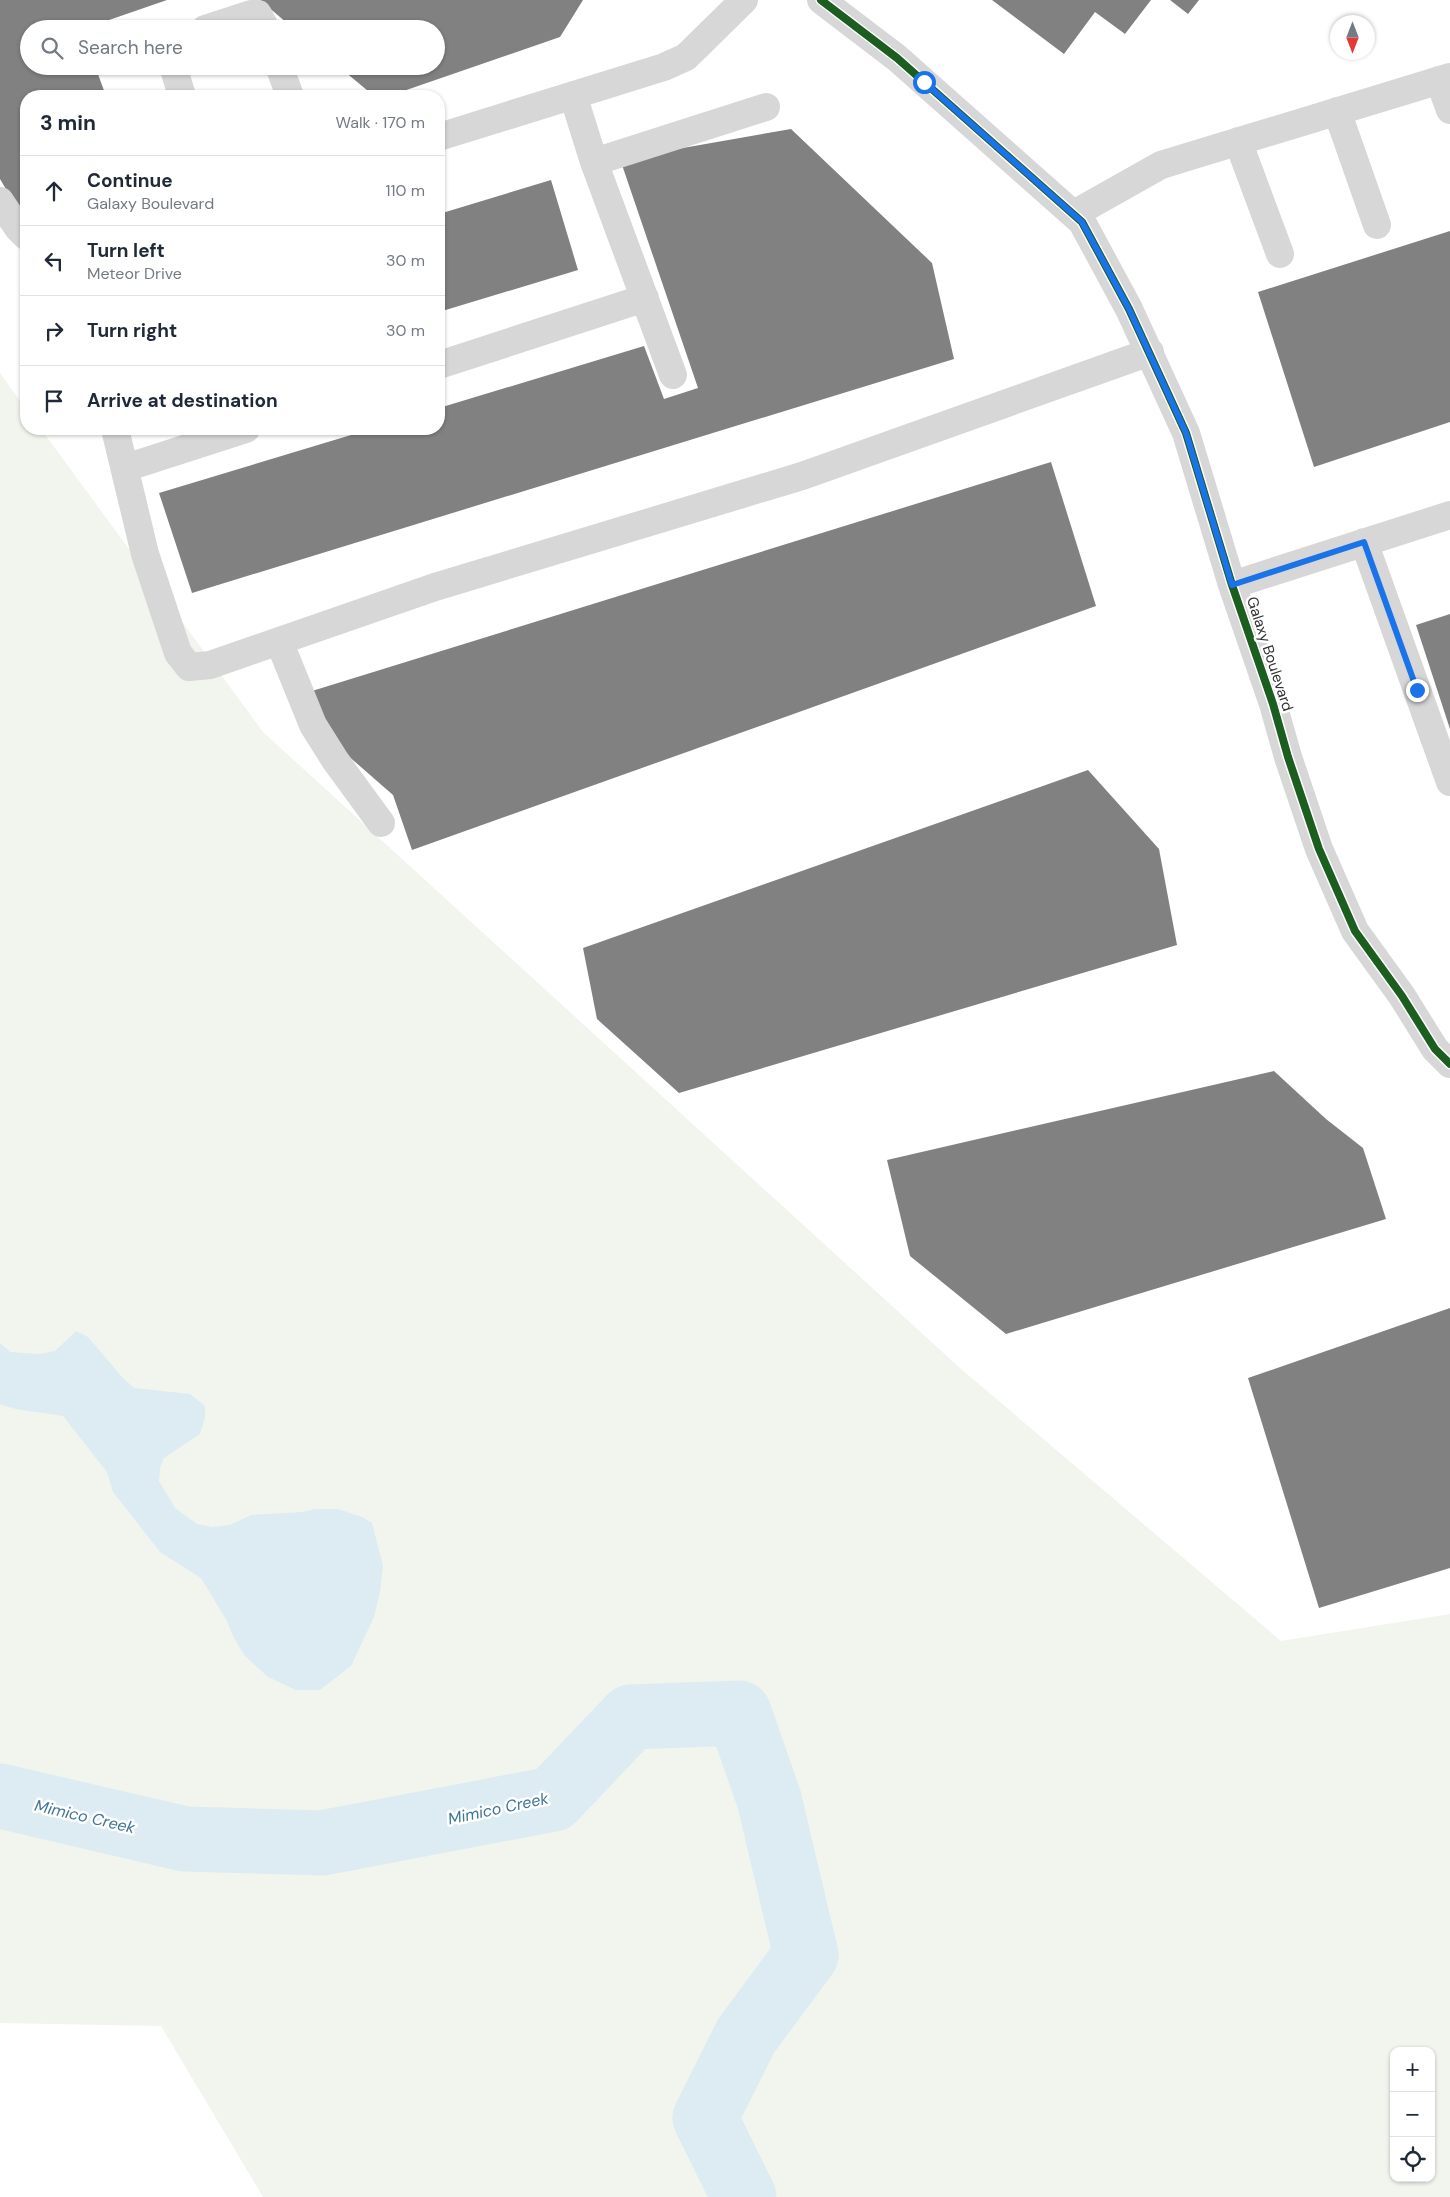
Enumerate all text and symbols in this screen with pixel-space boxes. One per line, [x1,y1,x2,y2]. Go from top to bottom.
north arrow [1330,15,1375,60]
search box [20,20,445,75]
icon: search [38,34,66,62]
text: Search here [78,35,183,60]
route start [913,71,936,94]
text: 3 min [40,109,96,137]
text: Walk · 170 m [336,112,425,133]
text: Continue [87,168,173,193]
icon: ahead [40,177,68,205]
text: 110 m [386,180,425,201]
text: Galaxy Boulevard [87,193,214,214]
text: Turn left [87,238,165,263]
icon: left [40,247,68,275]
text: 30 m [386,250,425,271]
text: Meteor Drive [87,263,182,284]
icon: right [40,317,68,345]
text: Turn right [87,318,177,343]
text: 30 m [386,320,425,341]
icon: arrive [40,387,68,415]
text: Arrive at destination [87,388,278,413]
street label: Galaxy Boulevard [1242,594,1298,714]
route end [1406,679,1429,702]
water label: Mimico Creek [446,1787,551,1829]
water label: Mimico Creek [33,1795,138,1838]
map controls [1390,2047,1435,2182]
button: + [1390,2047,1435,2092]
button: − [1390,2092,1435,2137]
button: locate [1390,2137,1435,2182]

